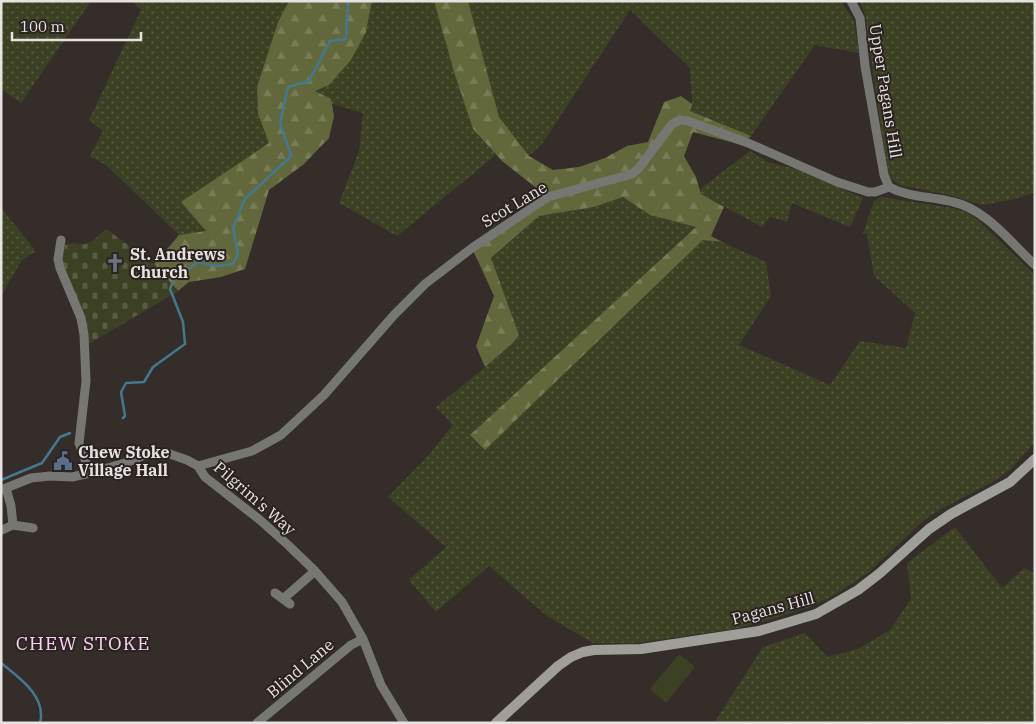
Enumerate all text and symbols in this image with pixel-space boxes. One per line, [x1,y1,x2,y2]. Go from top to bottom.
scale bar [12,10,141,42]
text: 100 m [20,17,65,36]
street label: Upper Pagans Hill [866,22,907,160]
street label: Scot Lane [478,177,550,231]
place label: St. Andrews Church [130,244,225,282]
church icon: St. Andrews Church [104,252,126,274]
place label: Chew Stoke Village Hall [78,442,170,480]
public building icon: Chew Stoke Village Hall [52,450,74,472]
street label: Pilgrim's Way [210,457,301,539]
street label: Pagans Hill [729,587,817,629]
district label: CHEW STOKE [16,631,150,655]
street label: Blind Lane [262,634,338,702]

